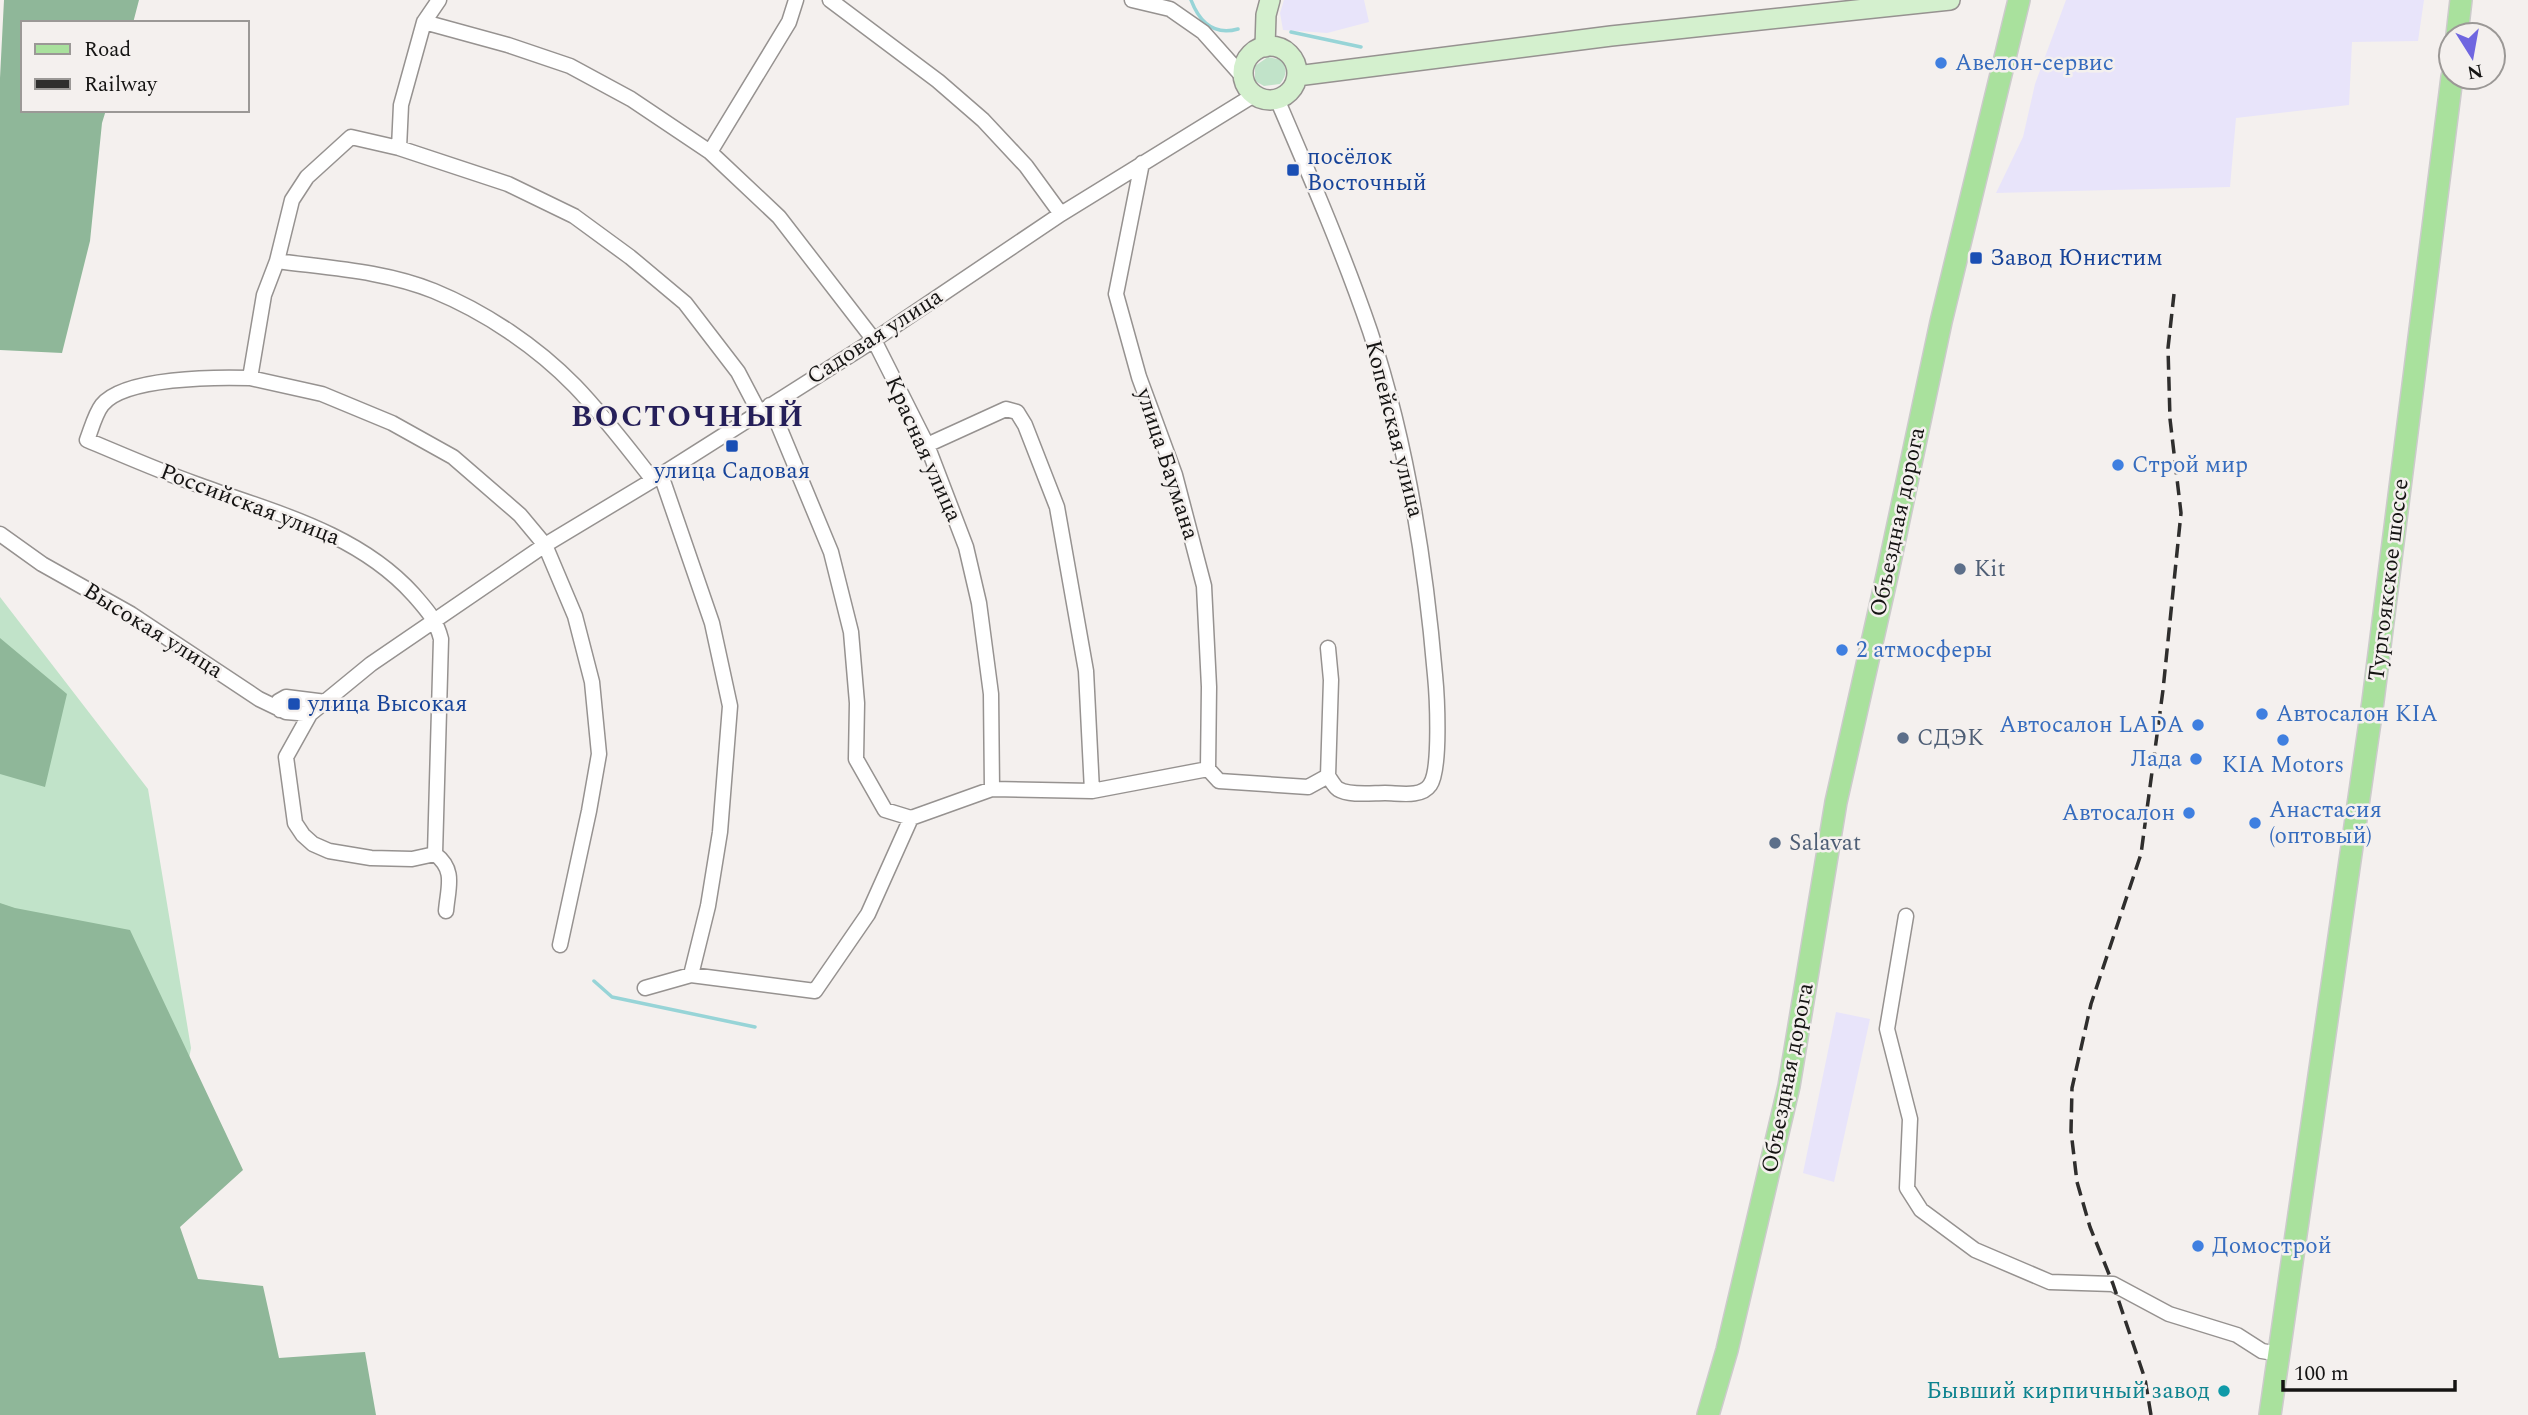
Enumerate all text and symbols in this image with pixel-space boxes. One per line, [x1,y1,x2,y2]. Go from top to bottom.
legend [21,21,248,112]
north arrow [2437,21,2507,91]
text: Road [84,34,131,66]
place label: Авелон-сервис [1955,46,2114,81]
marker: Авелон-сервис [1933,55,1949,71]
text: N [2465,56,2485,87]
text: Railway [84,69,158,101]
place label: посёлок Восточный [1307,140,1427,201]
marker: посёлок Восточный [1285,162,1301,178]
place label: Завод Юнистим [1990,241,2163,276]
marker: Завод Юнистим [1968,250,1984,266]
street label: Садовая улица [800,280,950,394]
street label: Копейская улица [1355,337,1433,521]
street label: Красная улица [875,370,971,528]
street label: улица Баумана [1126,383,1208,544]
district label: ВОСТОЧНЫЙ [571,394,805,440]
street label: Объездная дорога [1861,424,1935,620]
marker: улица Садовая [724,438,740,454]
place label: Строй мир [2132,448,2248,483]
place label: улица Садовая [653,454,810,489]
street label: Российская улица [155,455,345,555]
marker: Строй мир [2110,457,2126,473]
street label: Тургоякское шоссе [2359,477,2419,683]
place label: Kit [1974,552,2006,587]
marker: Kit [1952,561,1968,577]
street label: Высокая улица [76,574,230,688]
place label: 2 атмосферы [1856,633,1992,668]
marker: 2 атмосферы [1834,642,1850,658]
place label: улица Высокая [307,687,467,722]
marker: улица Высокая [286,696,302,712]
place label: Автосалон KIA [2276,697,2438,732]
marker: Автосалон KIA [2254,706,2270,722]
place label: Автосалон LADA [1999,708,2184,743]
marker: Автосалон LADA [2190,717,2206,733]
place label: СДЭК [1917,721,1984,756]
marker: СДЭК [1895,730,1911,746]
marker: KIA Motors [2275,732,2291,748]
place label: Лада [2131,742,2182,777]
place label: KIA Motors [2222,748,2344,783]
marker: Лада [2188,751,2204,767]
place label: Анастасия (оптовый) [2269,793,2382,854]
place label: Автосалон [2062,796,2175,831]
marker: Автосалон [2181,805,2197,821]
marker: Анастасия (оптовый) [2247,815,2263,831]
place label: Salavat [1789,826,1861,861]
marker: Salavat [1767,835,1783,851]
street label: Объездная дорога [1752,980,1824,1176]
place label: Домострой [2212,1229,2332,1264]
marker: Домострой [2190,1238,2206,1254]
scale bar [2283,1348,2454,1392]
text: 100 m [2294,1358,2349,1390]
place label: Бывший кирпичный завод [1926,1374,2210,1409]
marker: Бывший кирпичный завод [2216,1383,2232,1399]

